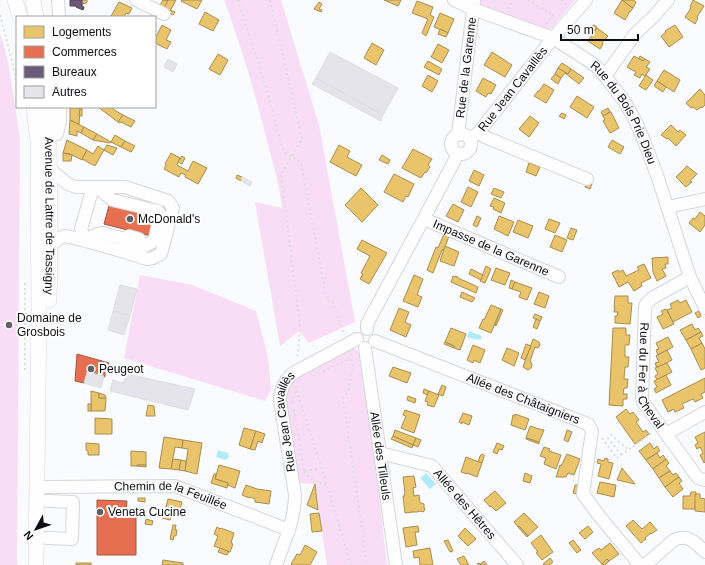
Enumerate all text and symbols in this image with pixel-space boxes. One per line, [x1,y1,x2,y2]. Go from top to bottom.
legend [16,16,156,108]
street label: Rue de la Garenne [453,16,479,119]
scale bar [561,16,638,42]
text: 50 m [567,23,594,37]
text: Logements [52,25,111,39]
street label: Rue Jean Cavaillès [475,44,550,134]
text: Commerces [52,45,117,59]
street label: Rue du Bois Prie Dieu [588,58,659,166]
text: Bureaux [52,65,97,79]
text: Autres [52,85,87,99]
street label: Avenue de Lattre de Tassigny [42,137,57,295]
place label: McDonald's [138,212,200,226]
marker: McDonald's [125,214,135,224]
street label: Impasse de la Garenne [431,217,552,279]
place label: Domaine de Grosbois [17,311,82,339]
marker: Domaine de Grosbois [4,320,14,330]
street label: Rue du Fer à Cheval [635,322,667,431]
place label: Peugeot [99,362,144,376]
marker: Peugeot [86,364,96,374]
street label: Rue Jean Cavaillès [273,368,298,473]
street label: Allée des Châtaigniers [465,370,582,427]
street label: Allée des Tilleuls [367,411,394,501]
street label: Allée des Hêtres [431,466,499,542]
street label: Chemin de la Feuillée [114,479,229,512]
place label: Veneta Cucine [108,505,186,519]
marker: Veneta Cucine [95,507,105,517]
north arrow [16,509,56,549]
text: N [21,528,35,542]

